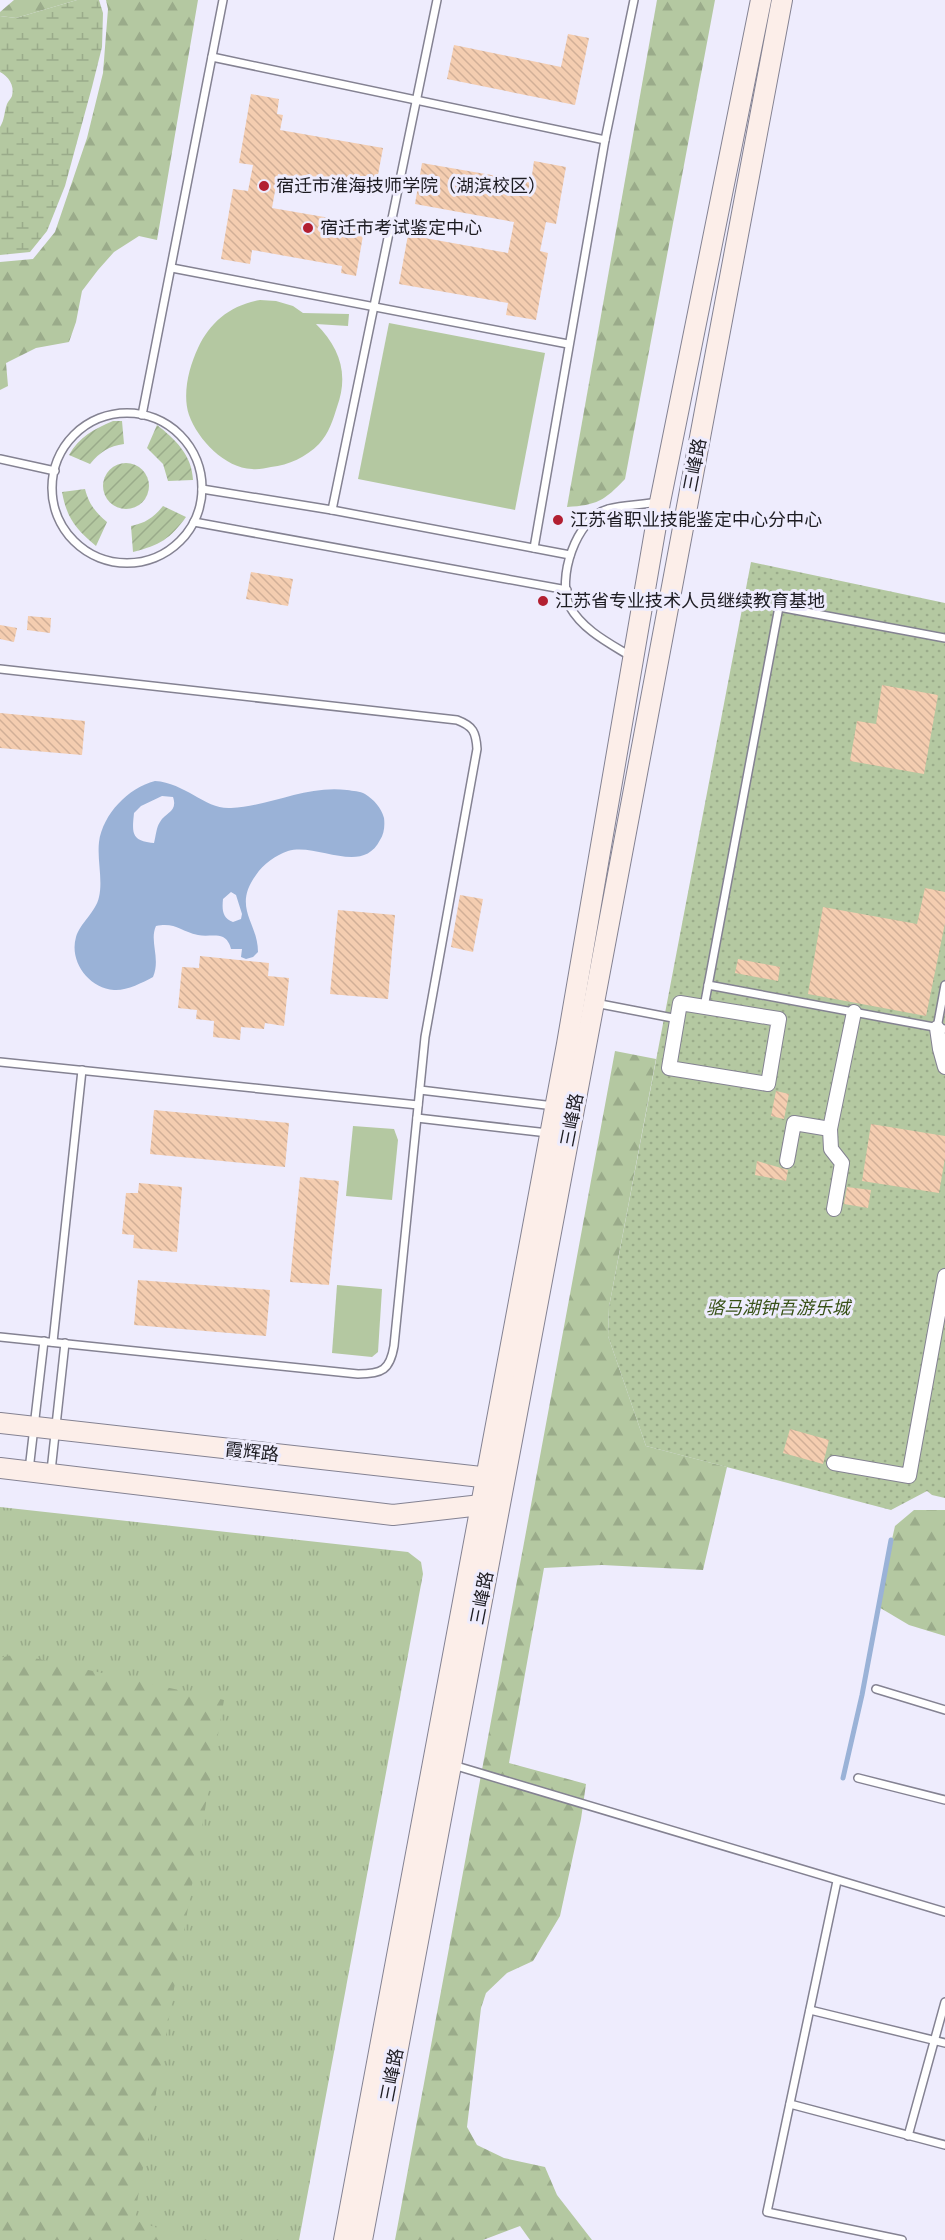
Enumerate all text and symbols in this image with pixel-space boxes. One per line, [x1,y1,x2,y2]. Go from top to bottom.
place label: 宿迁市淮海技师学院（湖滨校区） [276,171,546,197]
marker: 宿迁市淮海技师学院（湖滨校区） [257,179,271,193]
place label: 宿迁市考试鉴定中心 [320,213,482,239]
marker: 宿迁市考试鉴定中心 [301,221,315,235]
street label: 三峰路 [675,436,711,494]
place label: 江苏省职业技能鉴定中心分中心 [570,505,822,531]
marker: 江苏省职业技能鉴定中心分中心 [551,513,565,527]
place label: 江苏省专业技术人员继续教育基地 [555,586,825,612]
marker: 江苏省专业技术人员继续教育基地 [536,594,550,608]
street label: 三峰路 [552,1091,588,1149]
park label: 骆马湖钟吾游乐城 [706,1293,853,1319]
street label: 霞辉路 [224,1434,280,1466]
street label: 三峰路 [462,1569,498,1627]
street label: 三峰路 [372,2046,408,2104]

